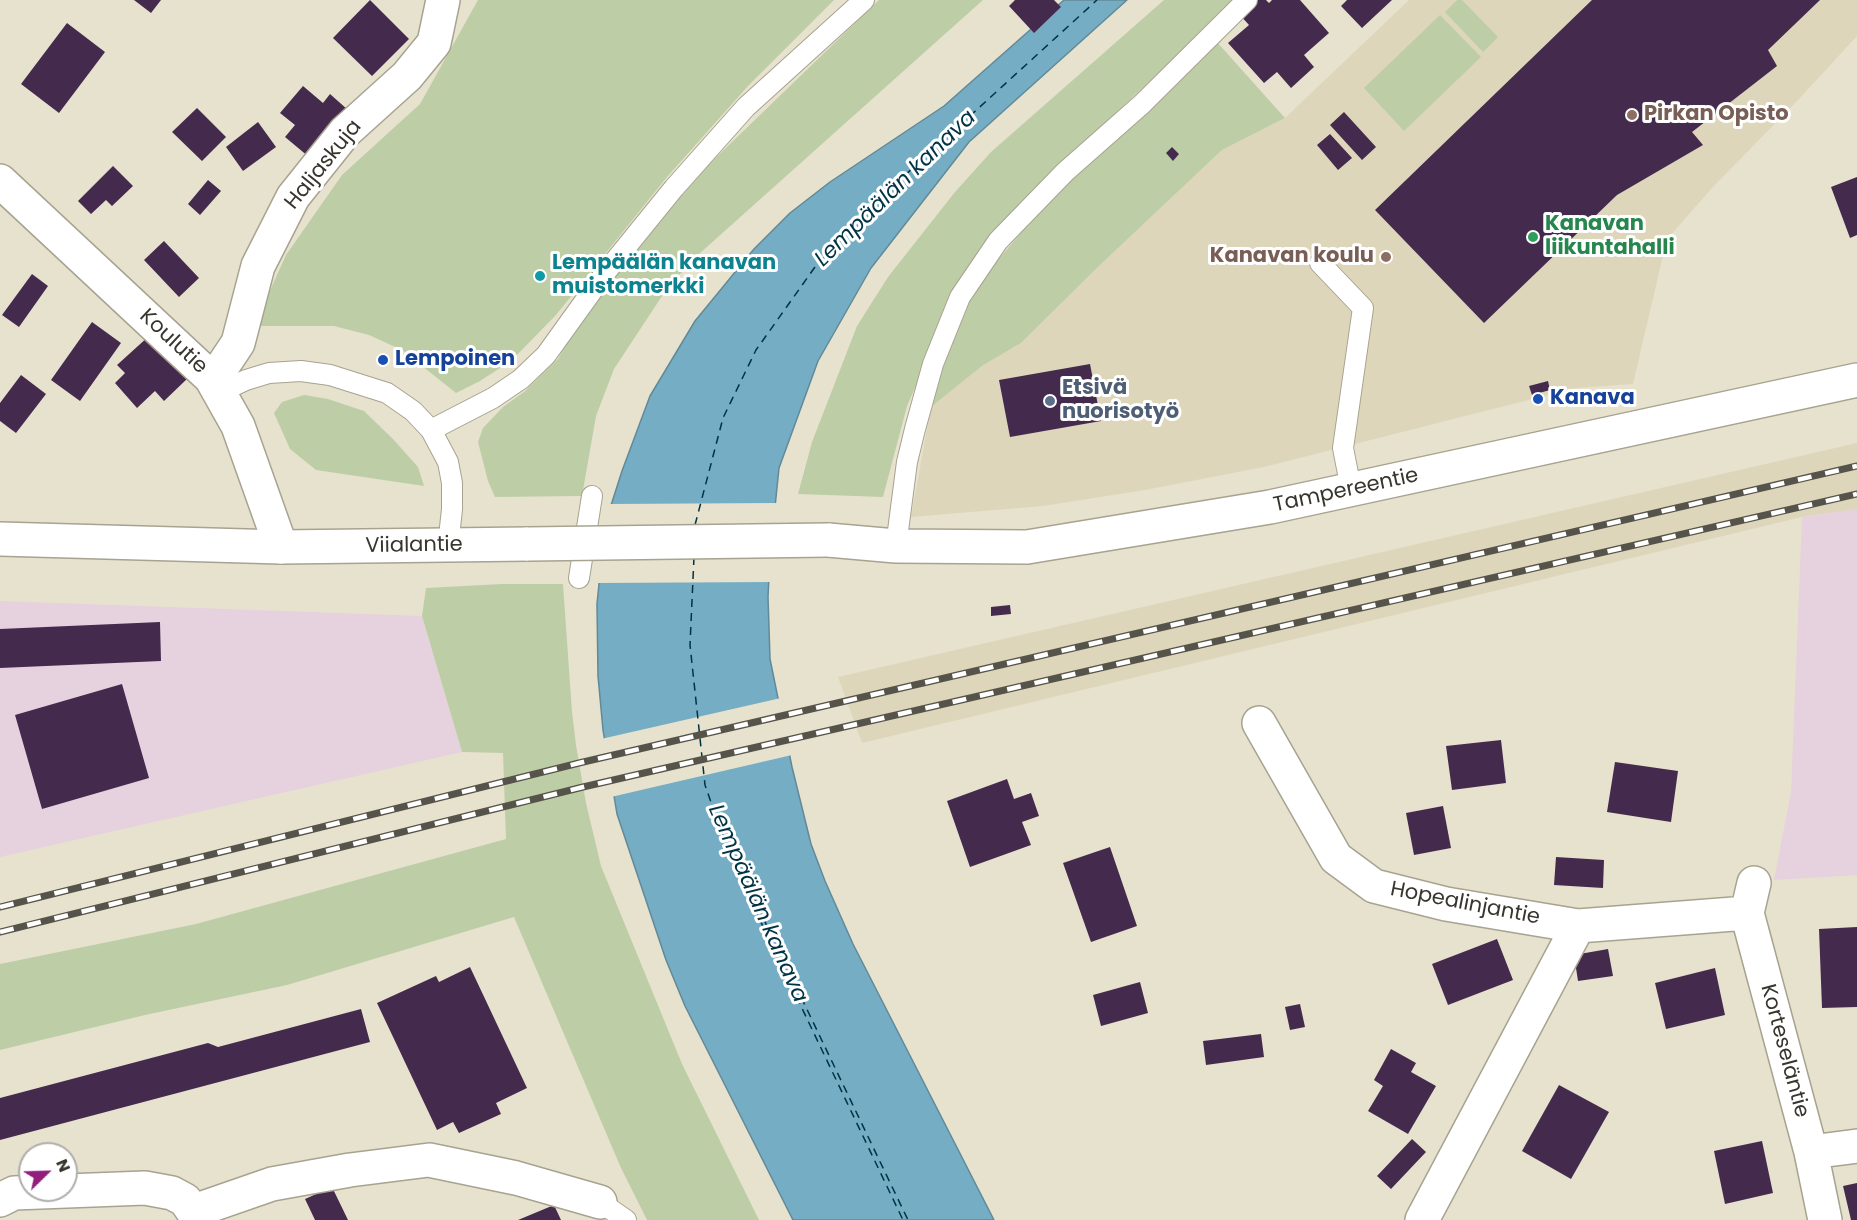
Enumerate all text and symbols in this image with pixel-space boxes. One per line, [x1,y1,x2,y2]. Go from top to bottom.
place label: Pirkan Opisto [1644,102,1789,128]
water label: Lempäälän kanava [810,105,982,273]
marker: Pirkan Opisto [1625,108,1639,122]
street label: Haljaskuja [280,115,368,215]
place label: Kanavan liikuntahalli [1545,212,1675,262]
marker: Kanavan liikuntahalli [1526,230,1540,244]
place label: Kanavan koulu [1210,244,1374,270]
marker: Kanavan koulu [1379,250,1393,264]
place label: Lempäälän kanavan muistomerkki [552,251,776,301]
marker: Lempäälän kanavan muistomerkki [533,269,547,283]
street label: Koulutie [134,304,212,380]
place label: Lempoinen [395,347,515,373]
marker: Lempoinen [376,353,390,367]
place label: Etsivä nuorisotyö [1062,376,1179,426]
place label: Kanava [1550,386,1635,412]
marker: Kanava [1531,392,1545,406]
marker: Etsivä nuorisotyö [1043,394,1057,408]
street label: Tampereentie [1271,463,1421,519]
street label: Viialantie [365,533,463,559]
water label: Lempäälän kanava [701,801,813,1007]
street label: Hopealinjantie [1388,877,1542,931]
street label: Korteseläntie [1754,982,1814,1120]
north arrow [18,1142,78,1202]
text: N [50,1156,76,1176]

